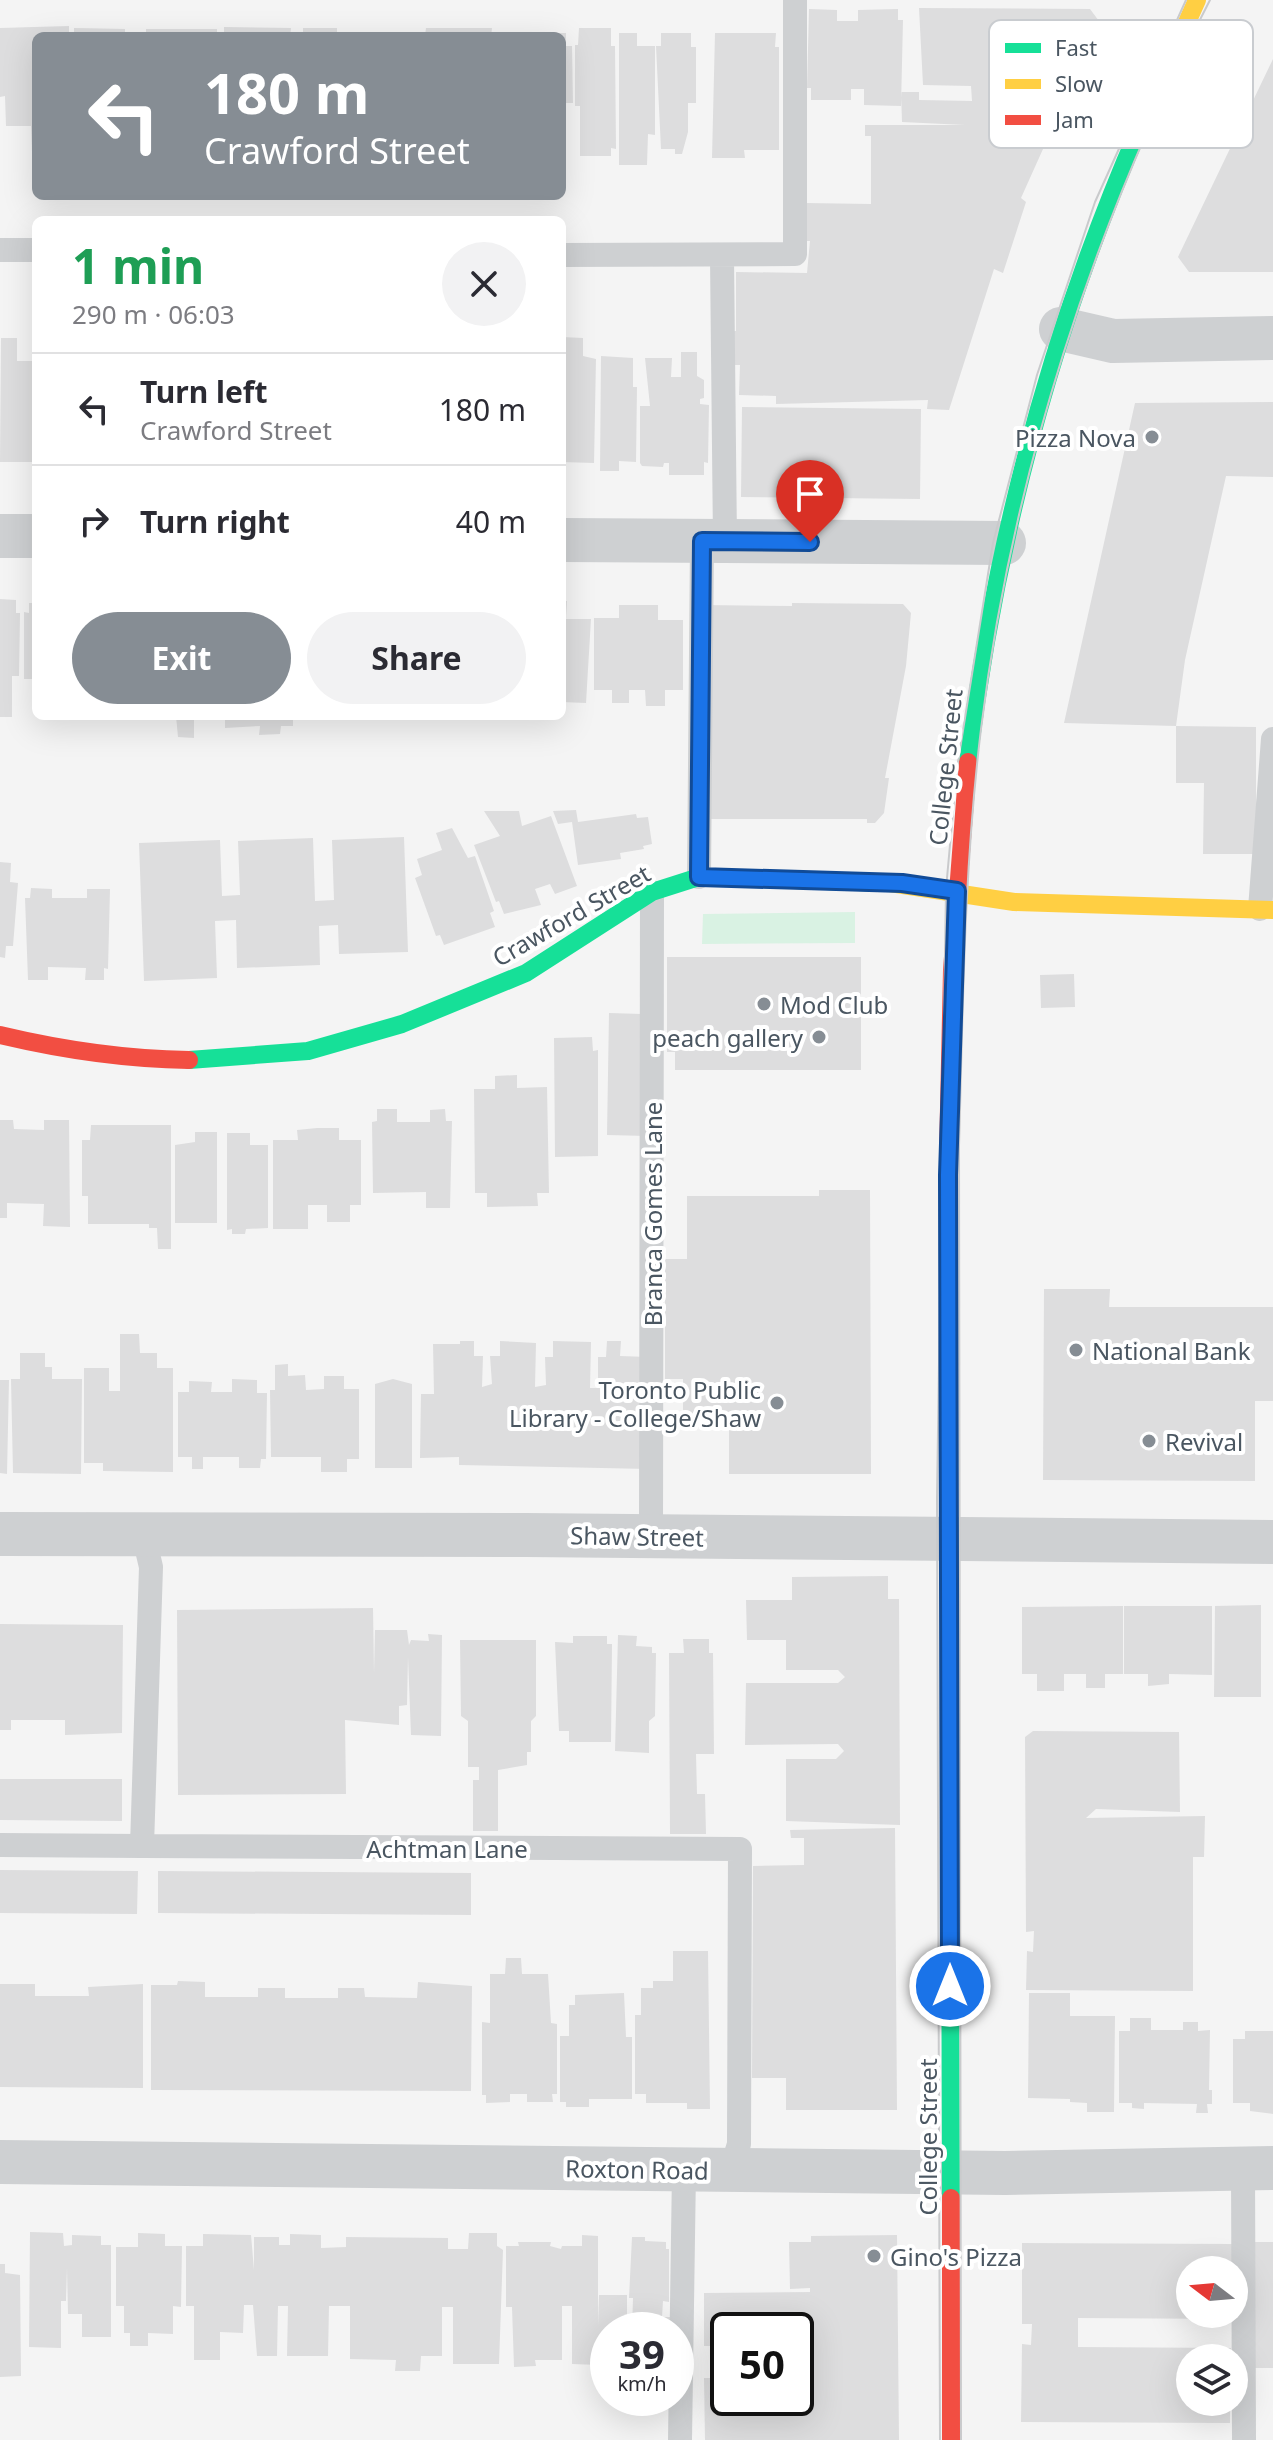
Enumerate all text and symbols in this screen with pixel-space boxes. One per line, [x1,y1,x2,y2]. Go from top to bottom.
legend [989,20,1253,148]
text: Fast [1055,32,1097,62]
text: 180 m [204,54,369,130]
icon: left [72,64,176,168]
text: Slow [1055,68,1104,98]
text: Jam [1053,104,1094,134]
text: Crawford Street [204,126,470,175]
text: 1 min [72,233,204,298]
button: close [442,242,526,326]
text: 290 m · 06:03 [72,296,235,332]
text: Turn left [140,371,268,412]
icon: left [72,387,116,431]
text: 180 m [439,389,526,430]
text: Crawford Street [140,412,332,448]
place label: Pizza Nova [1015,421,1136,454]
marker: Pizza Nova [1143,428,1161,446]
pin [776,460,844,542]
icon: arrive [788,472,832,516]
icon: right [72,499,116,543]
text: Turn right [140,501,290,542]
text: 40 m [456,501,526,542]
button: Exit [72,612,291,704]
button: Share [307,612,526,704]
street label: College Street [920,687,970,847]
street label: Crawford Street [486,856,656,974]
place label: Mod Club [780,988,888,1021]
marker: Mod Club [755,995,773,1013]
place label: peach gallery [652,1021,804,1054]
marker: peach gallery [810,1028,828,1046]
street label: Branca Gomes Lane [636,1102,669,1326]
place label: National Bank [1092,1334,1251,1367]
marker: National Bank [1067,1341,1085,1359]
place label: Toronto Public Library - College/Shaw [509,1373,761,1434]
marker: Toronto Public Library - College/Shaw [768,1394,786,1412]
place label: Revival [1165,1425,1243,1458]
marker: Revival [1140,1432,1158,1450]
street label: Shaw Street [570,1518,704,1554]
street label: Achtman Lane [366,1832,528,1865]
position arrow [908,1944,992,2028]
street label: College Street [911,2058,944,2216]
street label: Roxton Road [565,2151,709,2187]
place label: Gino's Pizza [890,2240,1022,2273]
marker: Gino's Pizza [865,2247,883,2265]
north arrow [1176,2256,1248,2328]
map controls [1176,2256,1248,2416]
speed limit sign: 50 [710,2312,814,2416]
text: 39 [619,2326,665,2381]
button: layers [1176,2344,1248,2416]
text: km/h [617,2370,667,2397]

